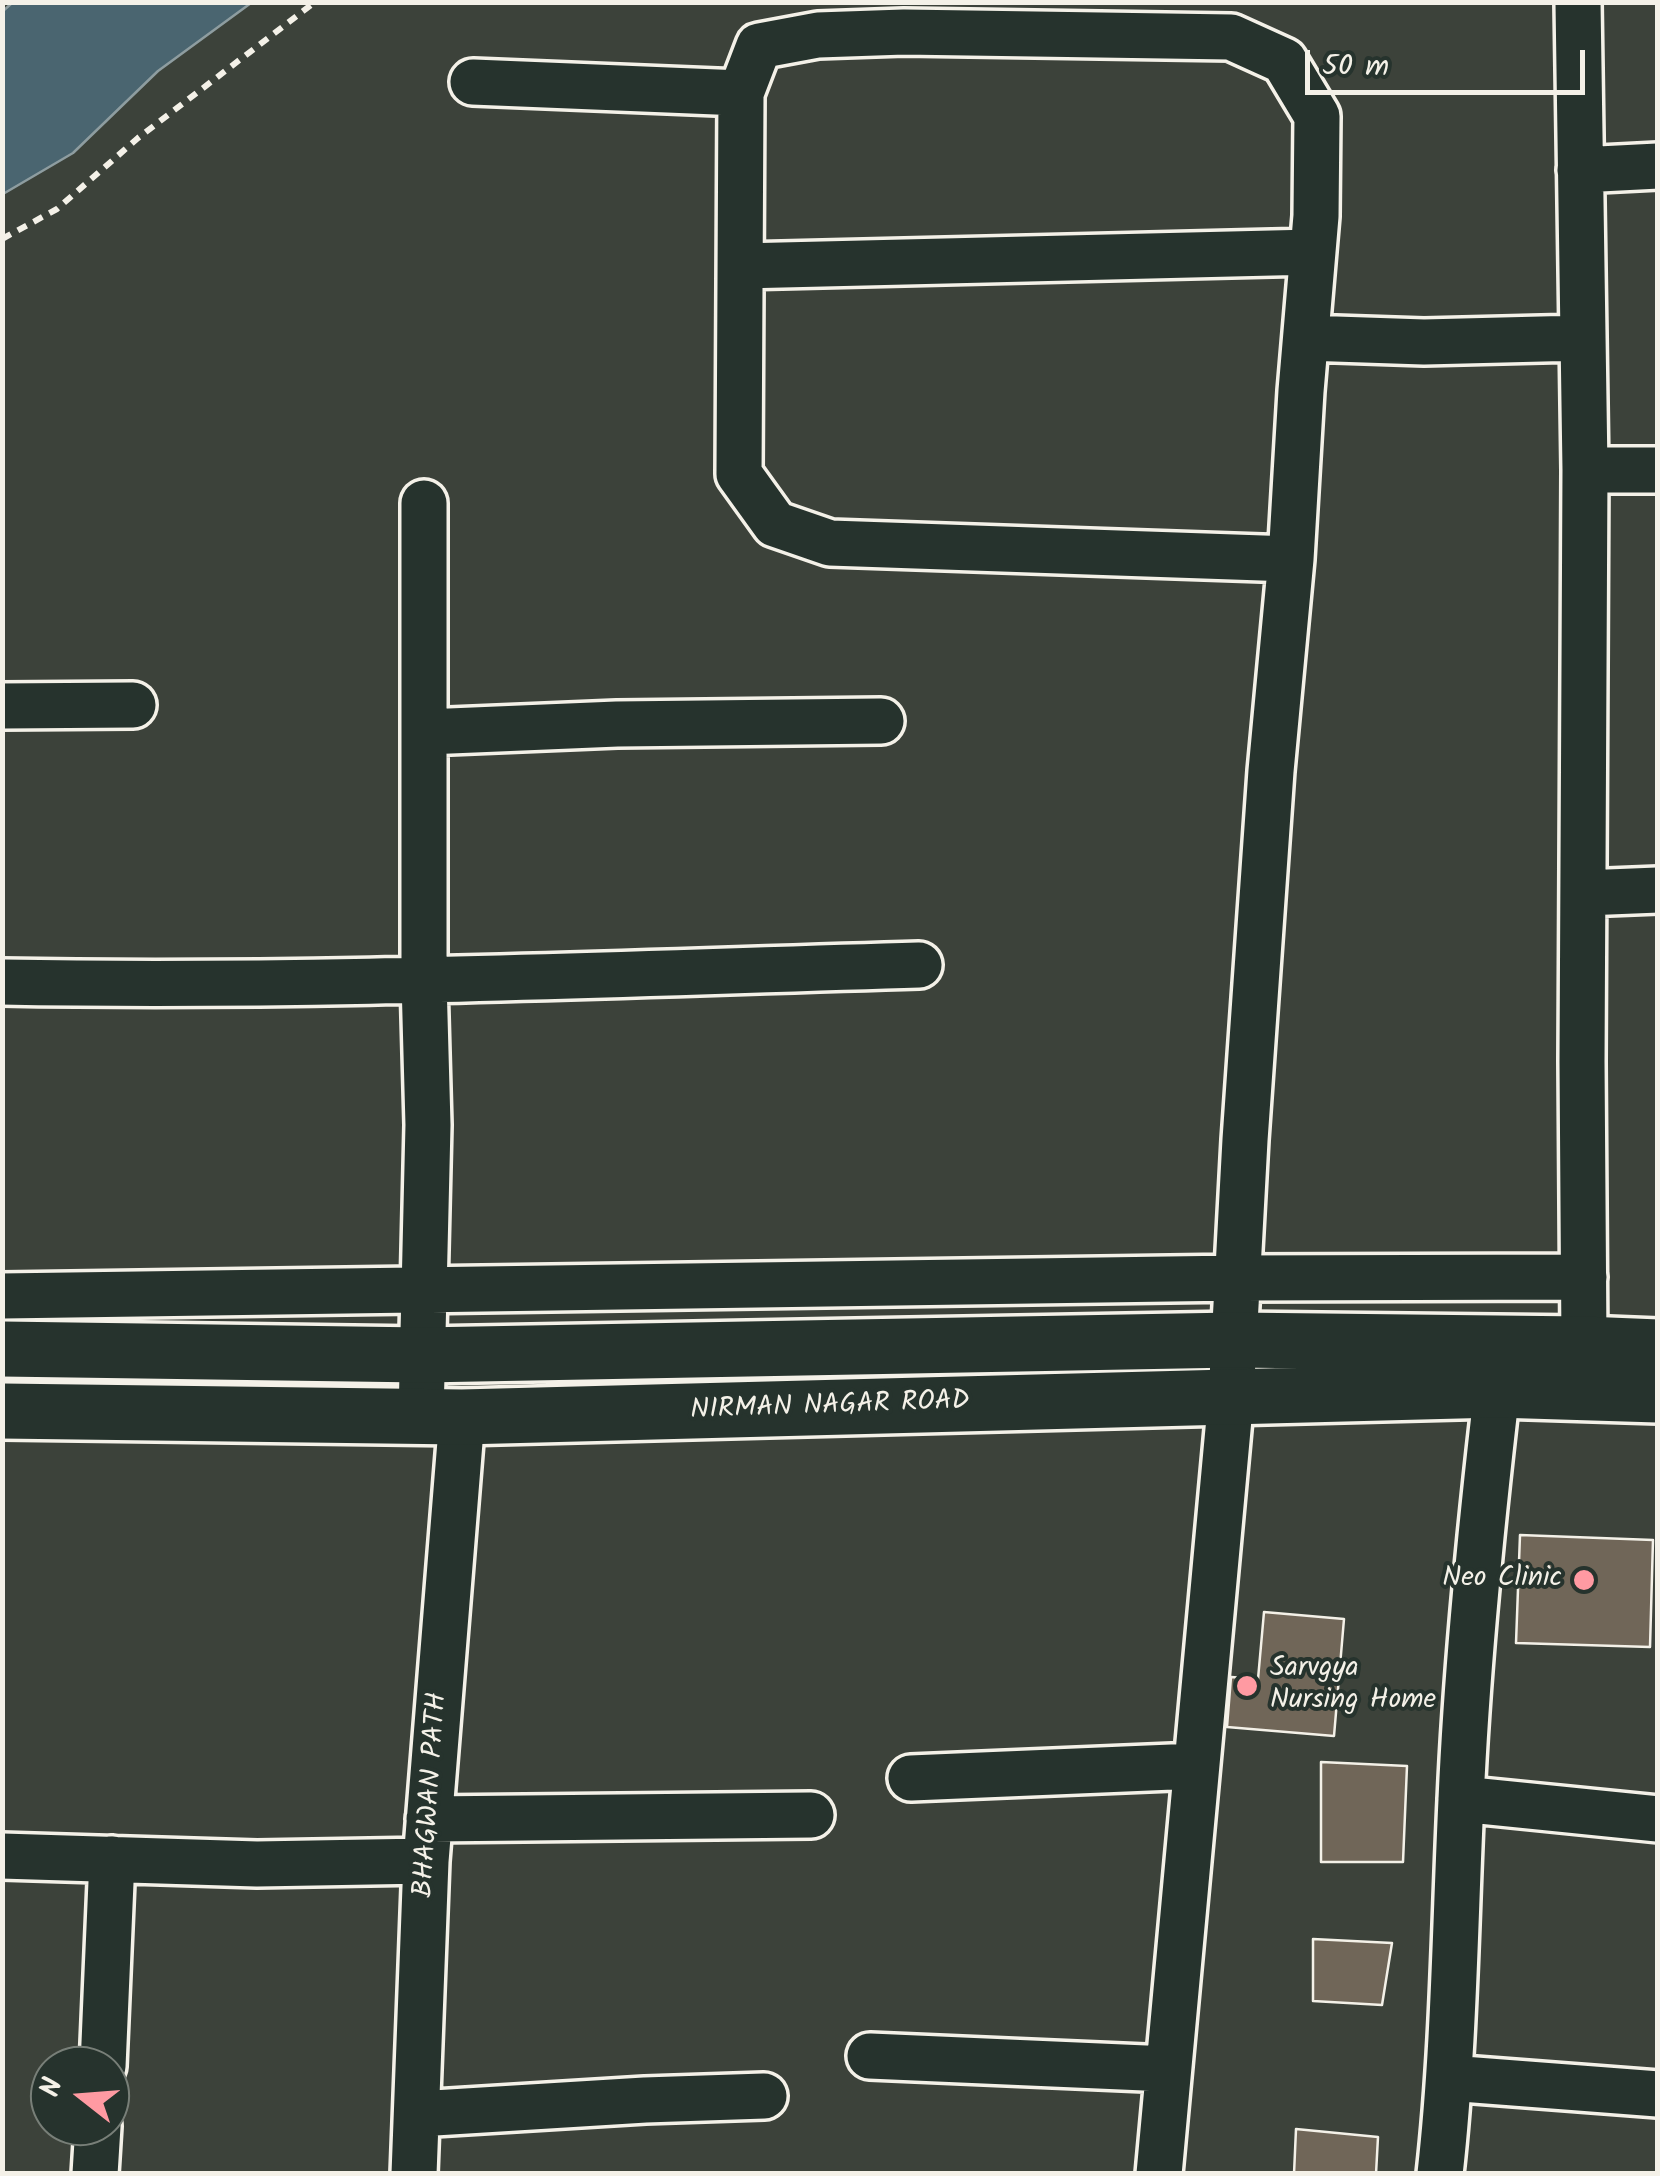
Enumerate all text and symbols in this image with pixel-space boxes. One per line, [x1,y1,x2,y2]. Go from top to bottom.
scale bar [1310,30,1590,92]
text: 50 m [1322,43,1389,91]
street label: NIRMAN NAGAR ROAD [690,1386,970,1430]
place label: Neo Clinic [1442,1563,1562,1597]
marker: Neo Clinic [1571,1567,1597,1593]
place label: Sarvgya Nursing Home [1270,1653,1436,1719]
marker: Sarvgya Nursing Home [1234,1673,1260,1699]
street label: BHAGWAN PATH [409,1691,457,1899]
north arrow [30,2046,130,2146]
text: N [29,2073,77,2103]

